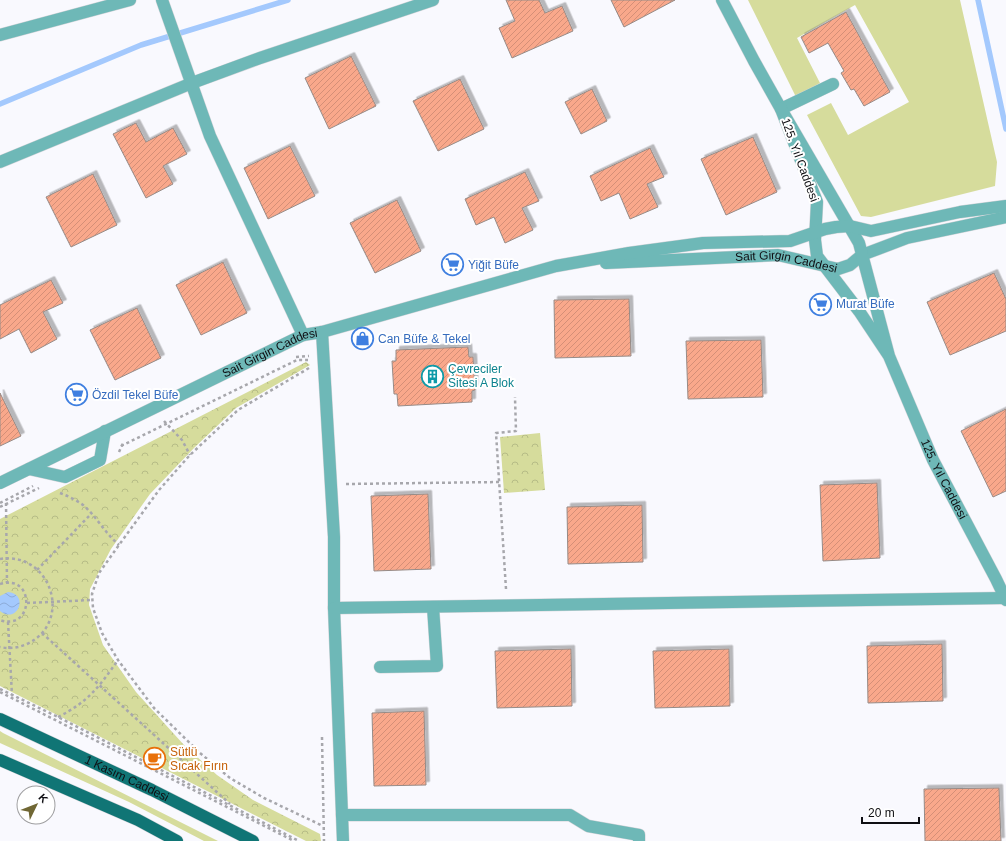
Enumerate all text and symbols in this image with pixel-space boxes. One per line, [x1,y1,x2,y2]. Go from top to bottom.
street label: 125. Yıl Caddesi [778,116,822,204]
street label: Sait Girgin Caddesi [735,248,839,276]
supermarket icon: Yiğit Büfe [440,252,466,278]
place label: Yiğit Büfe [468,258,519,272]
supermarket icon: Murat Büfe [807,291,833,317]
place label: Murat Büfe [836,297,895,311]
street label: Sait Girgin Caddesi [220,326,318,380]
shop icon: Can Büfe & Tekel [350,326,376,352]
place label: Can Büfe & Tekel [378,332,471,346]
place label: Çevreciler Sitesi A Blok [448,362,515,390]
building icon: Çevreciler Sitesi A Blok [420,363,446,389]
supermarket icon: Özdil Tekel Büfe [64,382,90,408]
place label: Özdil Tekel Büfe [92,388,179,402]
street label: 125. Yıl Caddesi [918,437,970,522]
place label: Sütlü Sıcak Fırın [170,745,228,773]
cafe icon: Sütlü Sıcak Fırın [141,746,167,772]
street label: 1 Kasım Caddesi [82,753,171,804]
north arrow [16,785,56,825]
text: K [36,791,50,805]
scale bar [862,799,919,825]
text: 20 m [868,806,895,820]

